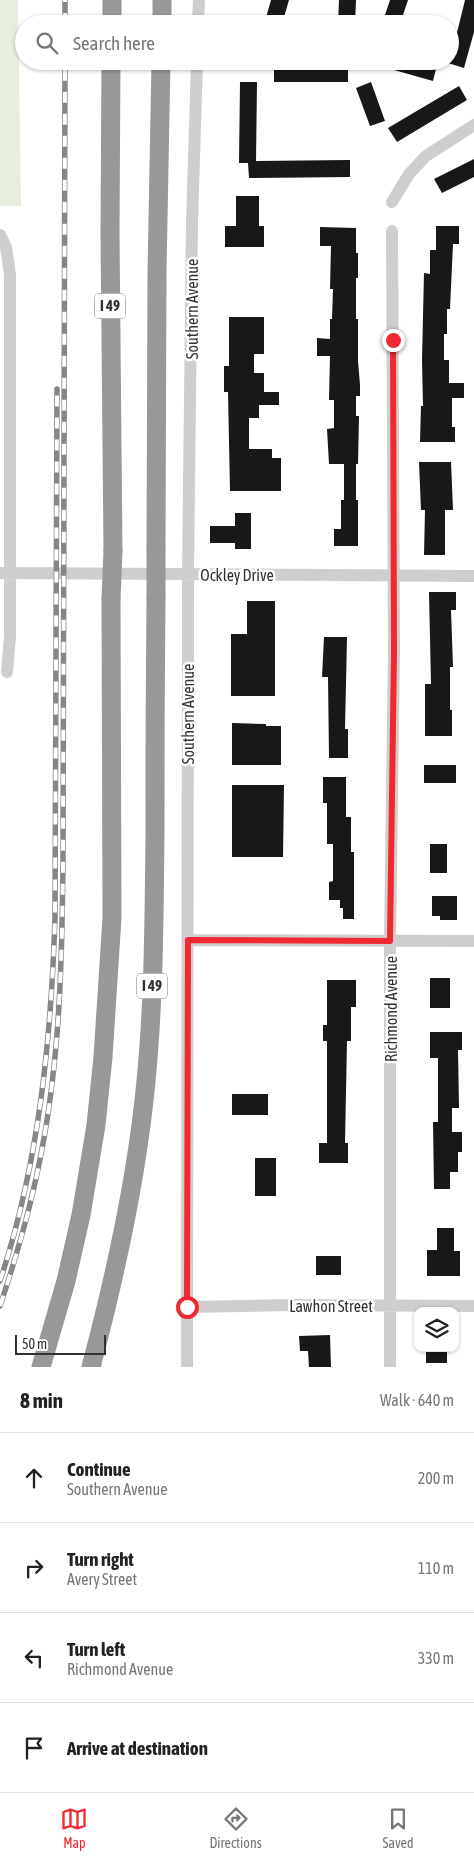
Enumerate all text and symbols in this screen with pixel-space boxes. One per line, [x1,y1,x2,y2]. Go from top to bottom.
search box [15,15,459,70]
icon: search [33,29,61,57]
text: Search here [73,32,155,54]
street label: Southern Avenue [183,259,201,359]
road number: I 49 [95,294,125,318]
route end [382,329,405,352]
street label: Ockley Drive [200,566,274,585]
street label: Southern Avenue [179,664,197,764]
street label: Richmond Avenue [382,956,400,1062]
road number: I 49 [137,974,167,998]
route start [176,1296,199,1319]
street label: Lawhon Street [289,1297,373,1315]
map controls [414,1307,459,1352]
button: layers [414,1307,459,1352]
scale bar [15,1332,106,1355]
text: 50 m [22,1336,47,1352]
text: 8 min [20,1388,63,1412]
text: Walk · 640 m [380,1391,454,1409]
text: Continue [67,1458,131,1480]
icon: ahead [20,1464,48,1492]
text: 200 m [418,1469,454,1487]
text: Southern Avenue [67,1480,168,1498]
text: Turn right [67,1548,134,1570]
icon: right [20,1554,48,1582]
text: 110 m [418,1559,454,1577]
text: Avery Street [67,1570,137,1588]
text: Turn left [67,1638,125,1660]
icon: left [20,1644,48,1672]
text: 330 m [418,1649,454,1667]
text: Richmond Avenue [67,1660,173,1678]
icon: arrive [20,1734,48,1762]
text: Arrive at destination [67,1737,208,1759]
tab: Map [60,1805,88,1851]
tab: Directions [209,1805,262,1851]
tab: Saved [383,1805,414,1851]

